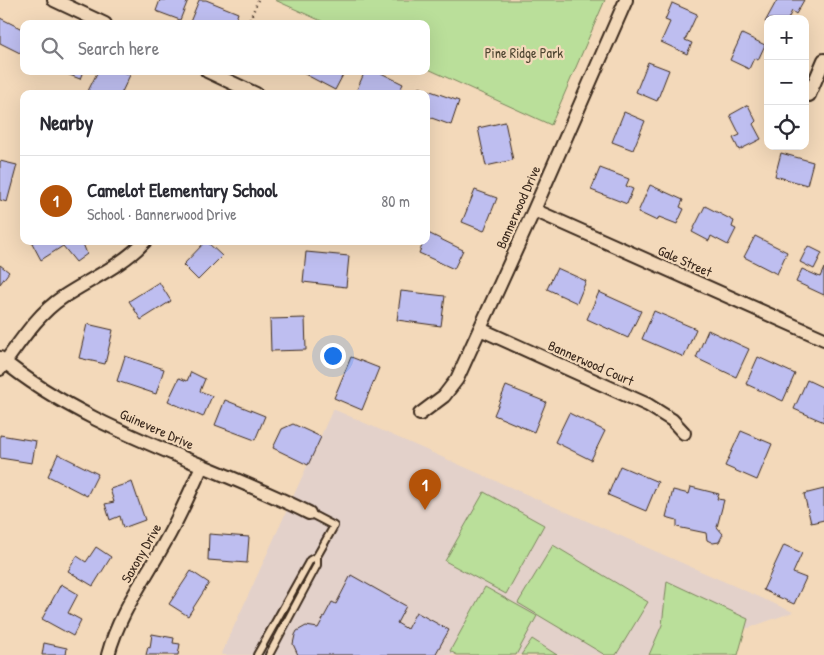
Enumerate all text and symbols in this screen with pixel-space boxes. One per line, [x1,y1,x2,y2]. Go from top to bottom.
map controls [764,15,809,150]
button: + [764,15,809,60]
search box [20,20,430,75]
icon: search [38,34,66,62]
text: Search here [78,35,159,61]
park label: Pine Ridge Park [485,43,563,63]
button: − [764,60,809,105]
button: locate [764,105,809,150]
text: Nearby [40,108,93,137]
street label: Bannerwood Drive [491,162,544,251]
text: Camelot Elementary School [87,177,277,203]
text: 1 [53,190,59,212]
text: 80 m [381,190,410,212]
text: School · Bannerwood Drive [87,203,237,225]
street label: Gale Street [655,240,715,281]
street label: Bannerwood Court [545,335,637,390]
your location [320,343,346,369]
street label: Guinevere Drive [117,404,198,453]
pin: 1 [409,469,441,510]
street label: Saxony Drive [116,519,166,586]

